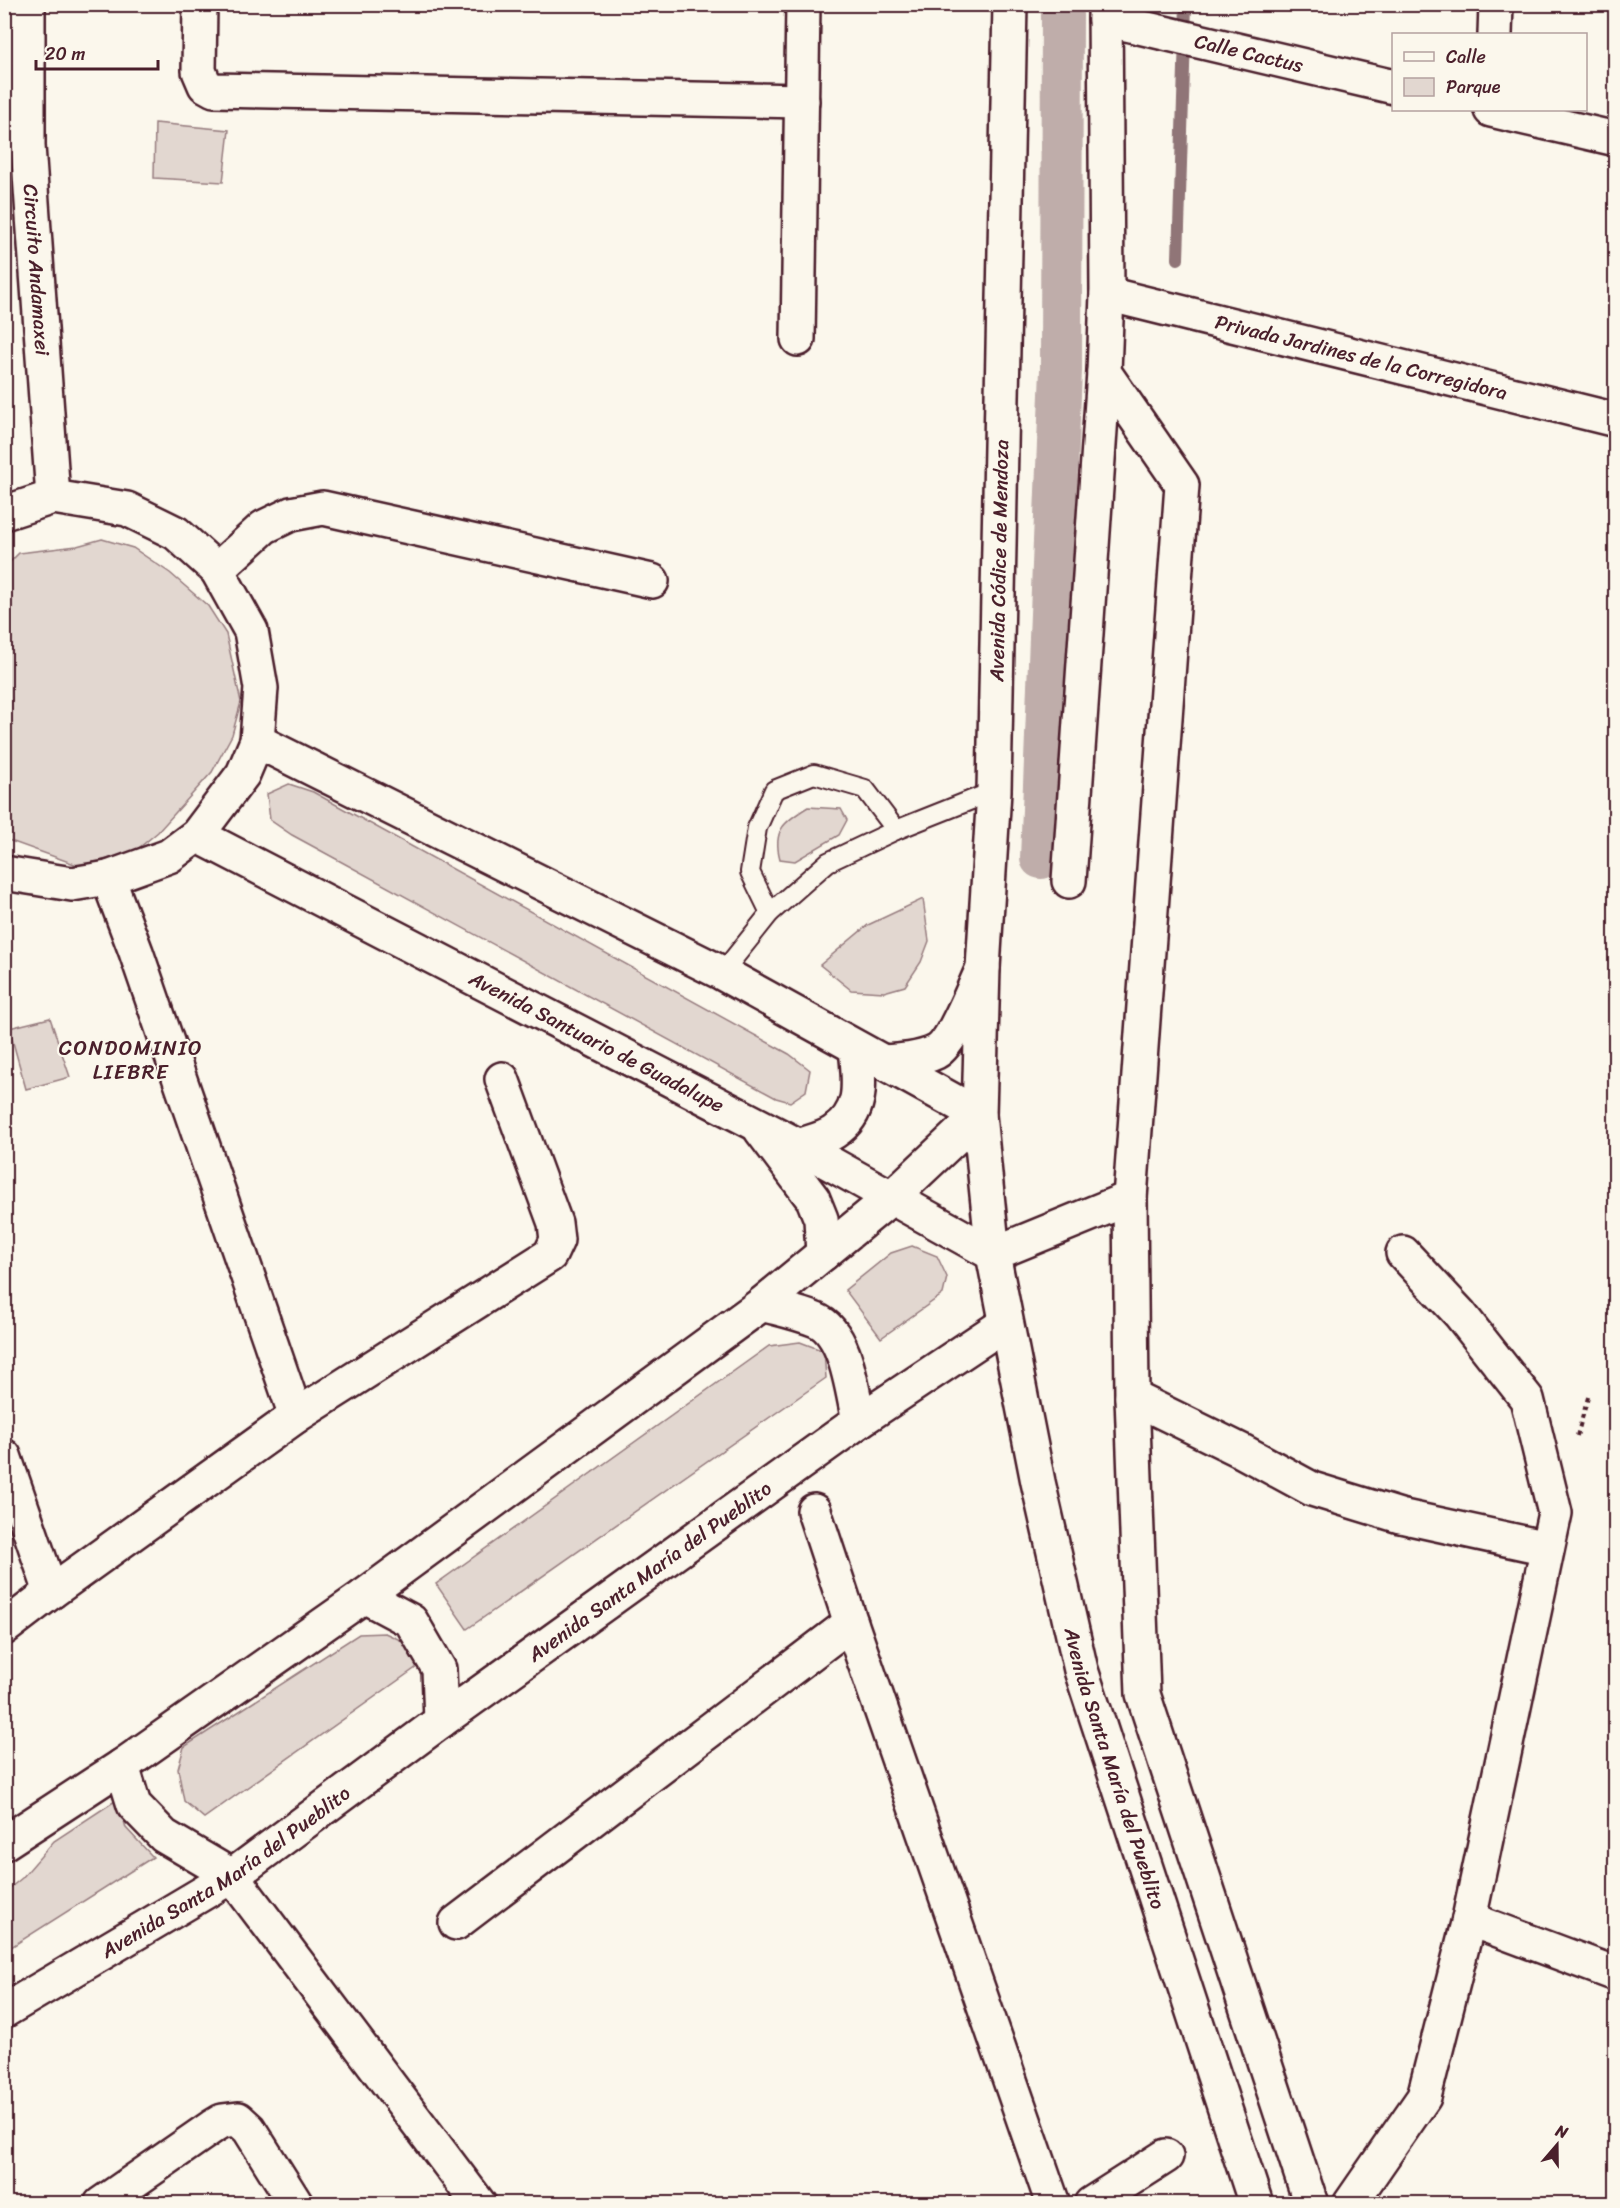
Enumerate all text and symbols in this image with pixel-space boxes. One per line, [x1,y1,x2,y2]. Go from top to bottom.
street label: Calle Cactus [1191,24,1308,83]
scale bar [36,33,158,71]
legend [1392,33,1587,111]
text: 20 m [45,38,85,70]
text: Calle [1446,41,1486,73]
text: Parque [1446,71,1501,103]
street label: Circuito Andamaxei [13,183,60,358]
street label: Privada Jardines de la Corregidora [1211,304,1511,410]
street label: Avenida Códice de Mendoza [979,439,1019,683]
street label: Avenida Santuario de Guadalupe [462,961,730,1123]
district label: CONDOMINIO LIEBRE [59,1029,203,1091]
street label: Avenida Santa María del Pueblito [520,1472,780,1672]
street label: Avenida Santa María del Pueblito [1054,1623,1175,1914]
street label: Avenida Santa María del Pueblito [94,1777,358,1968]
north arrow [1527,2115,1587,2175]
text: N [1551,2116,1573,2147]

